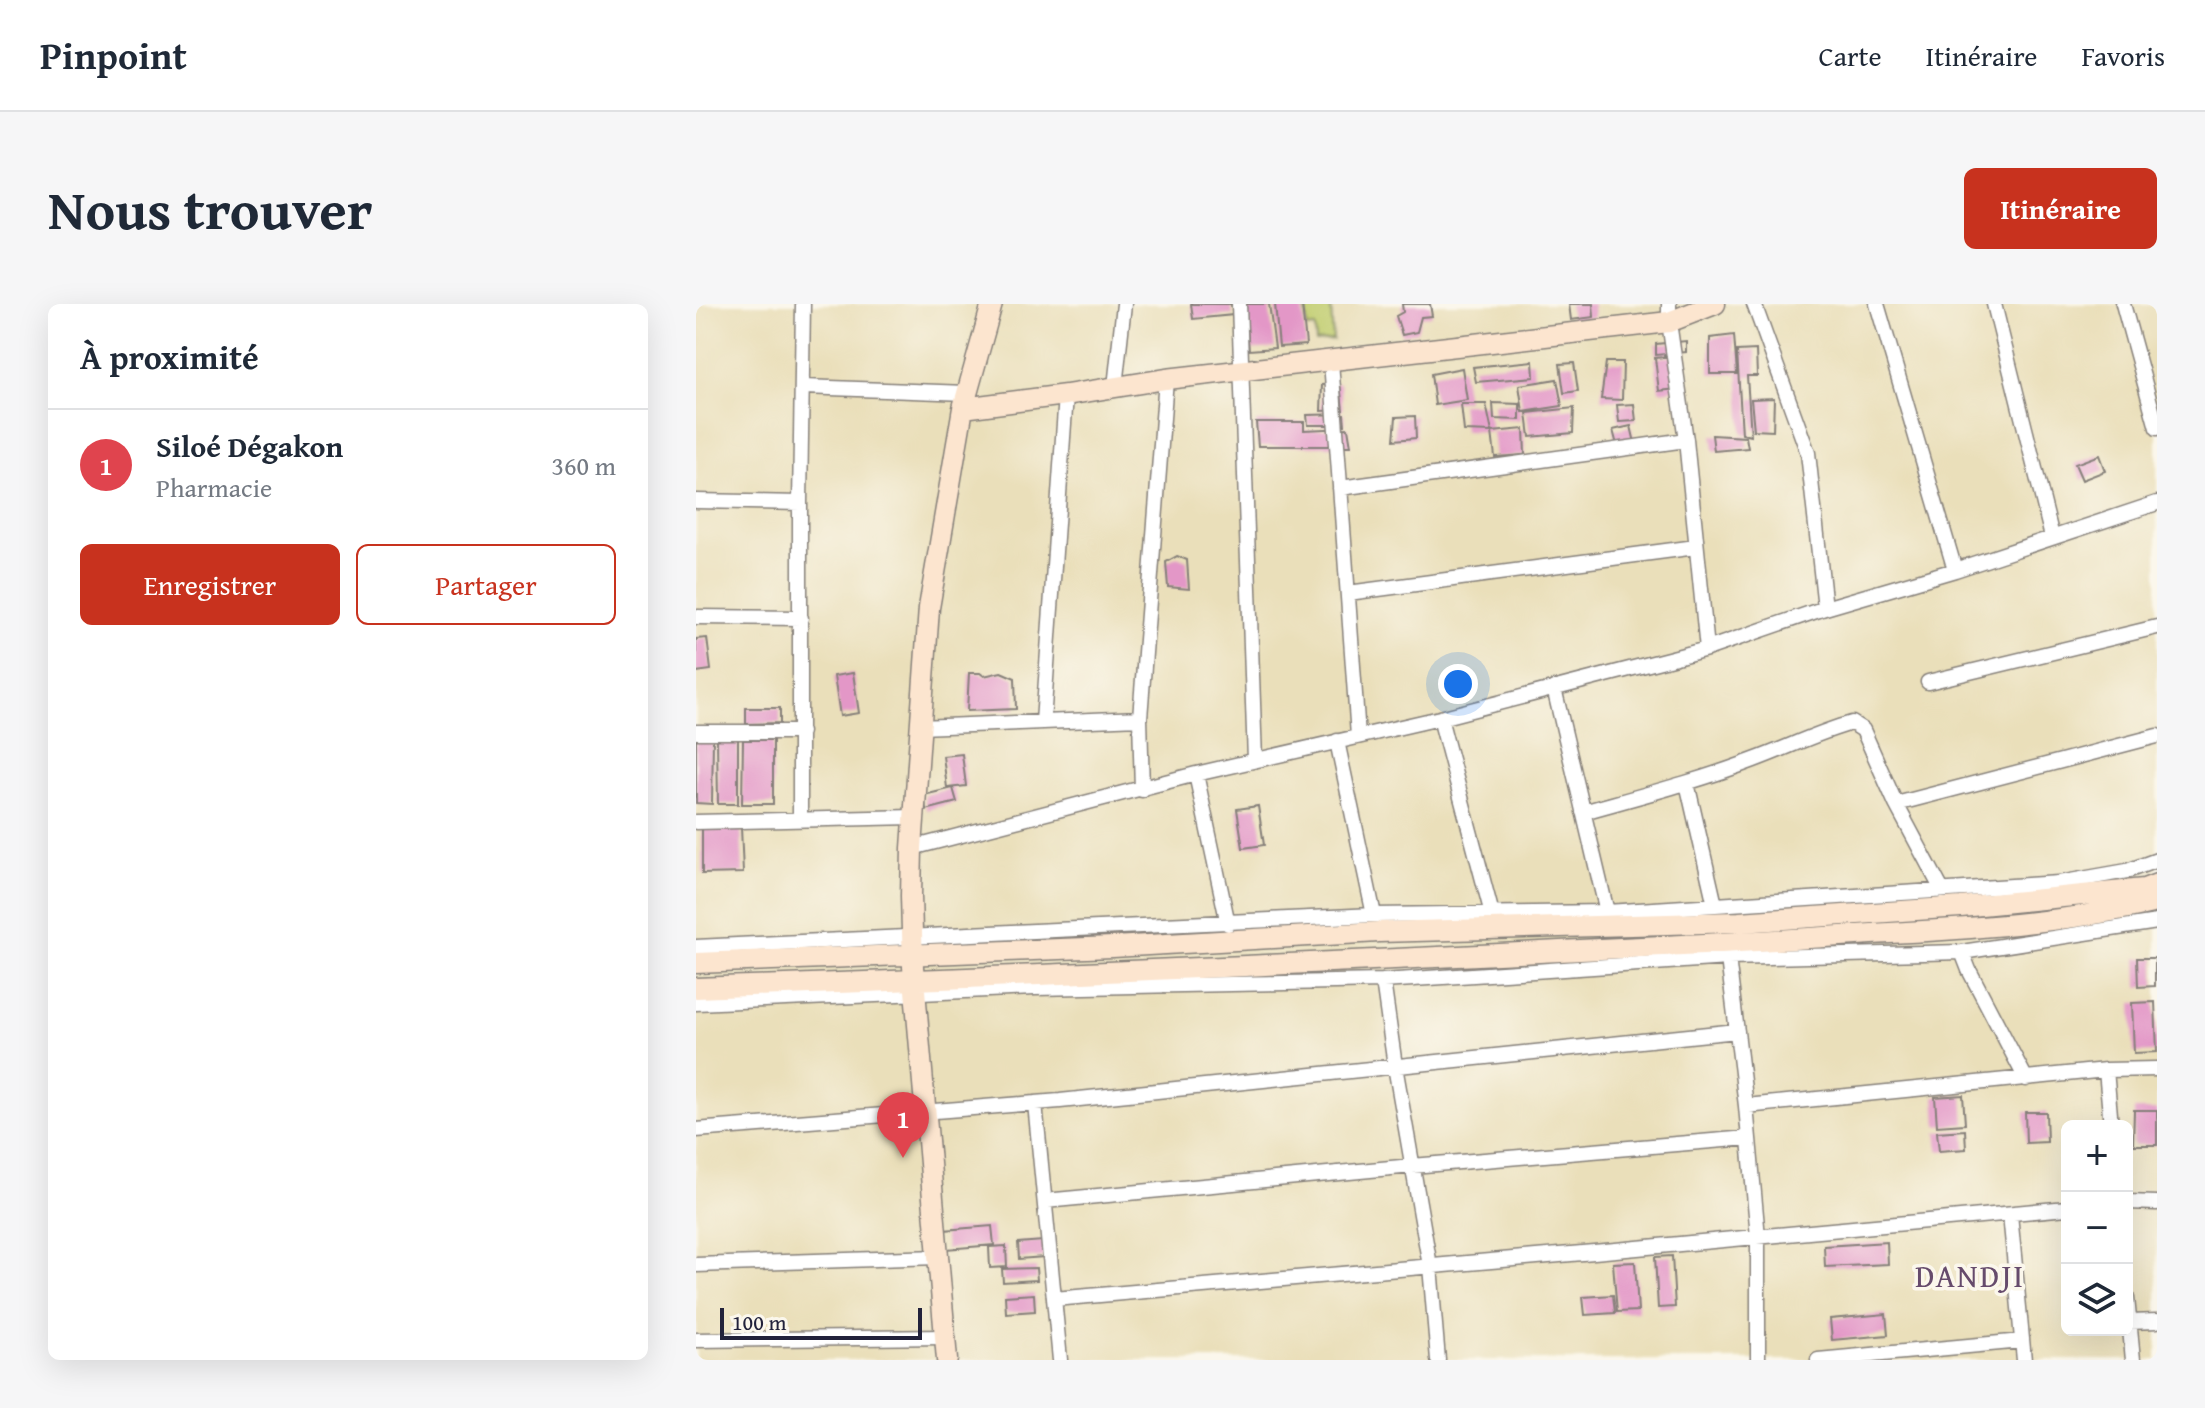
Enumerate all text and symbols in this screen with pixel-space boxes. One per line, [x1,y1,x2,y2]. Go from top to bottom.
text: Pinpoint [40,27,187,83]
text: Carte [1819,35,1882,76]
text: Itinéraire [1926,35,2037,76]
text: Favoris [2081,35,2165,76]
text: Nous trouver [48,167,372,250]
button: Itinéraire [1964,168,2157,249]
text: À proximité [80,332,259,381]
text: Siloé Dégakon [156,424,343,468]
text: 1 [99,446,113,485]
text: 360 m [551,446,616,485]
text: Pharmacie [156,468,272,507]
button: Enregistrer [80,544,340,625]
button: Partager [356,544,616,625]
your location [1438,664,1478,704]
pin: 1 [877,1092,929,1158]
map controls [2061,1120,2133,1336]
button: + [2061,1120,2133,1192]
button: − [2061,1192,2133,1264]
district label: DANDJI [1915,1252,2025,1299]
button: layers [2061,1264,2133,1336]
scale bar [720,1304,922,1340]
text: 100 m [732,1306,787,1338]

